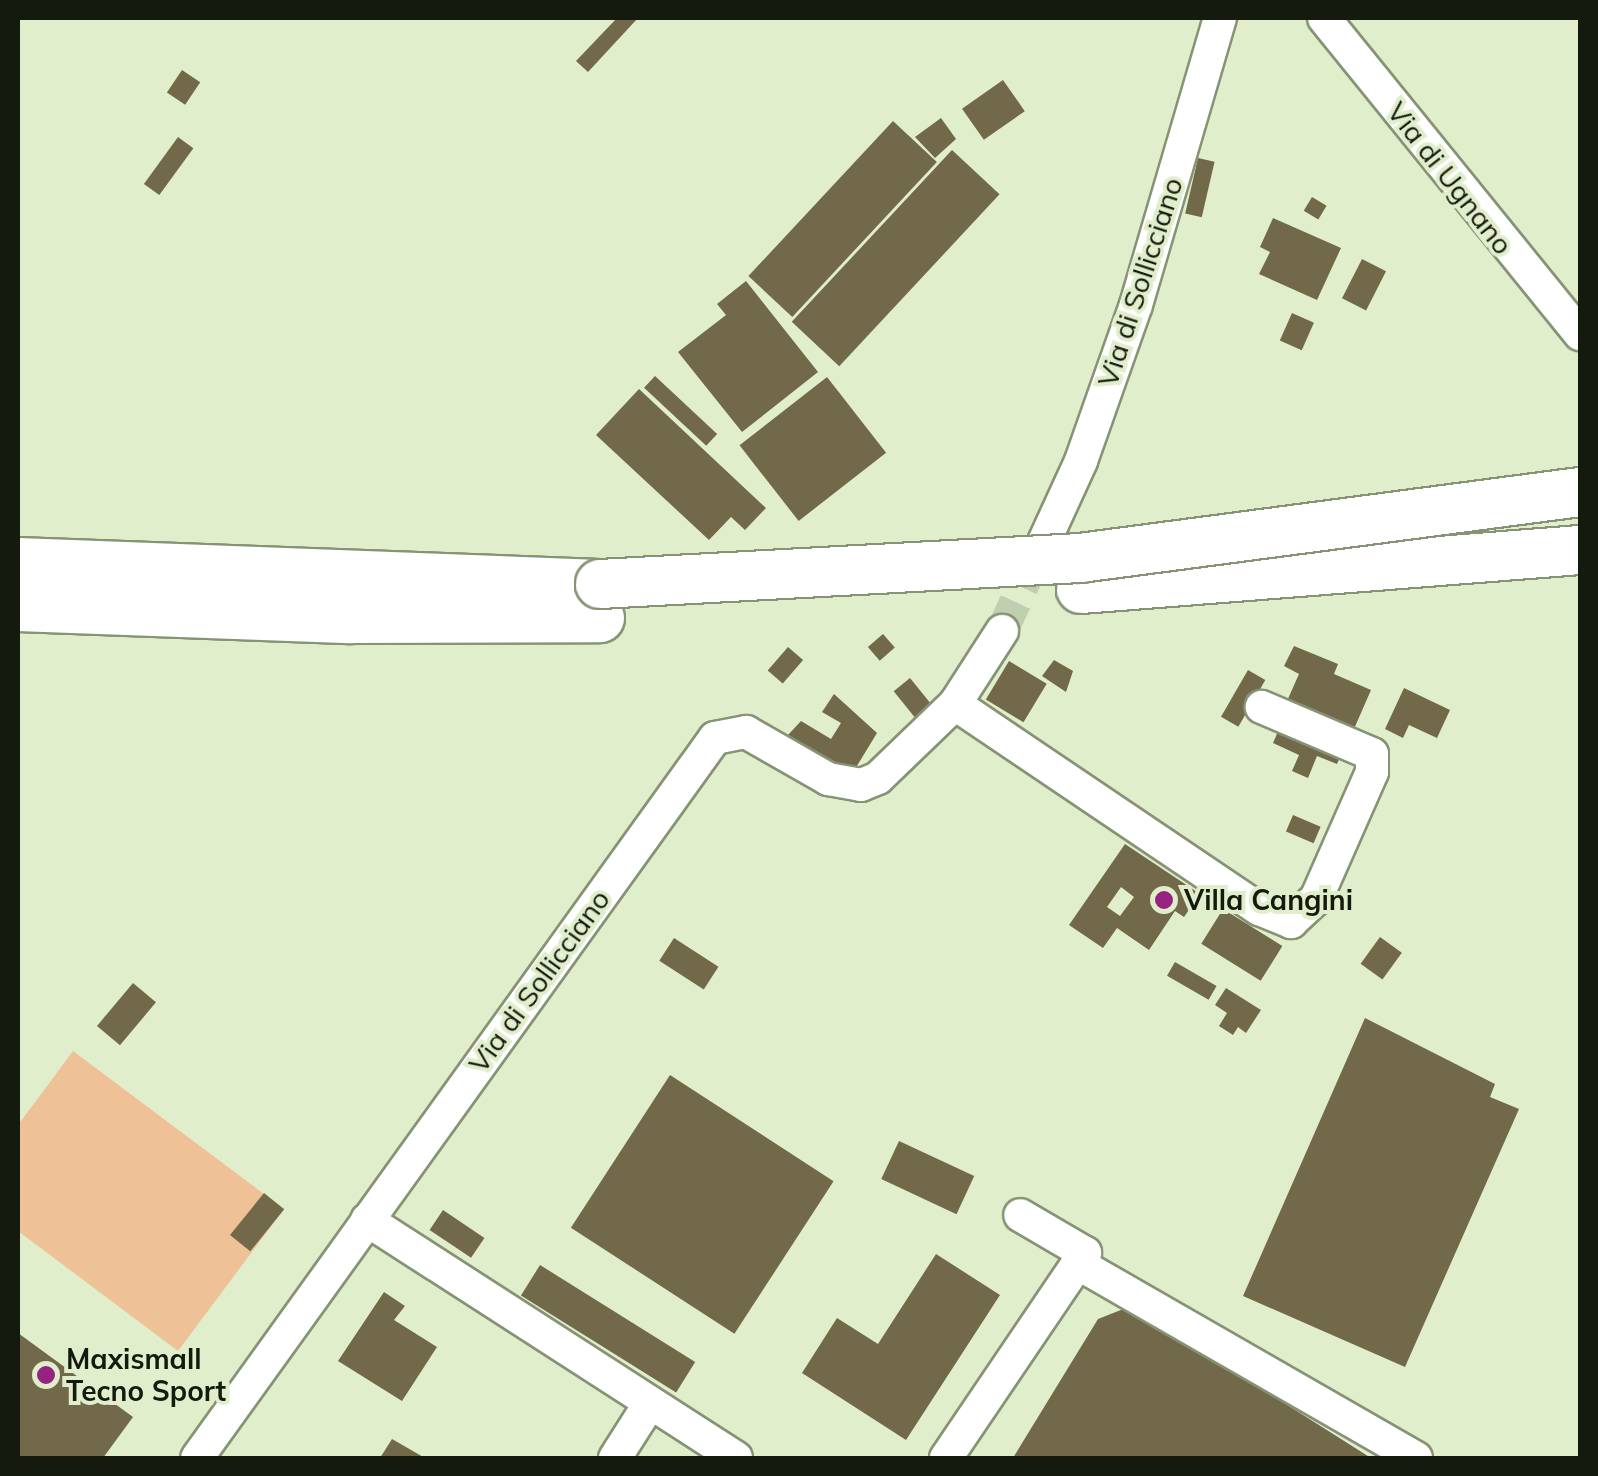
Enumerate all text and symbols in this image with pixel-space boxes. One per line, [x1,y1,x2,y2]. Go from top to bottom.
street label: Via di Ugnano [1380,95,1520,261]
street label: Via di Sollicciano [1090,173,1190,391]
street label: Via di Sollicciano [461,883,617,1079]
place label: Villa Cangini [1184,883,1353,917]
marker: Villa Cangini [1153,889,1175,911]
place label: Maxismall Tecno Sport [66,1342,226,1408]
marker: Maxismall Tecno Sport [35,1364,57,1386]

